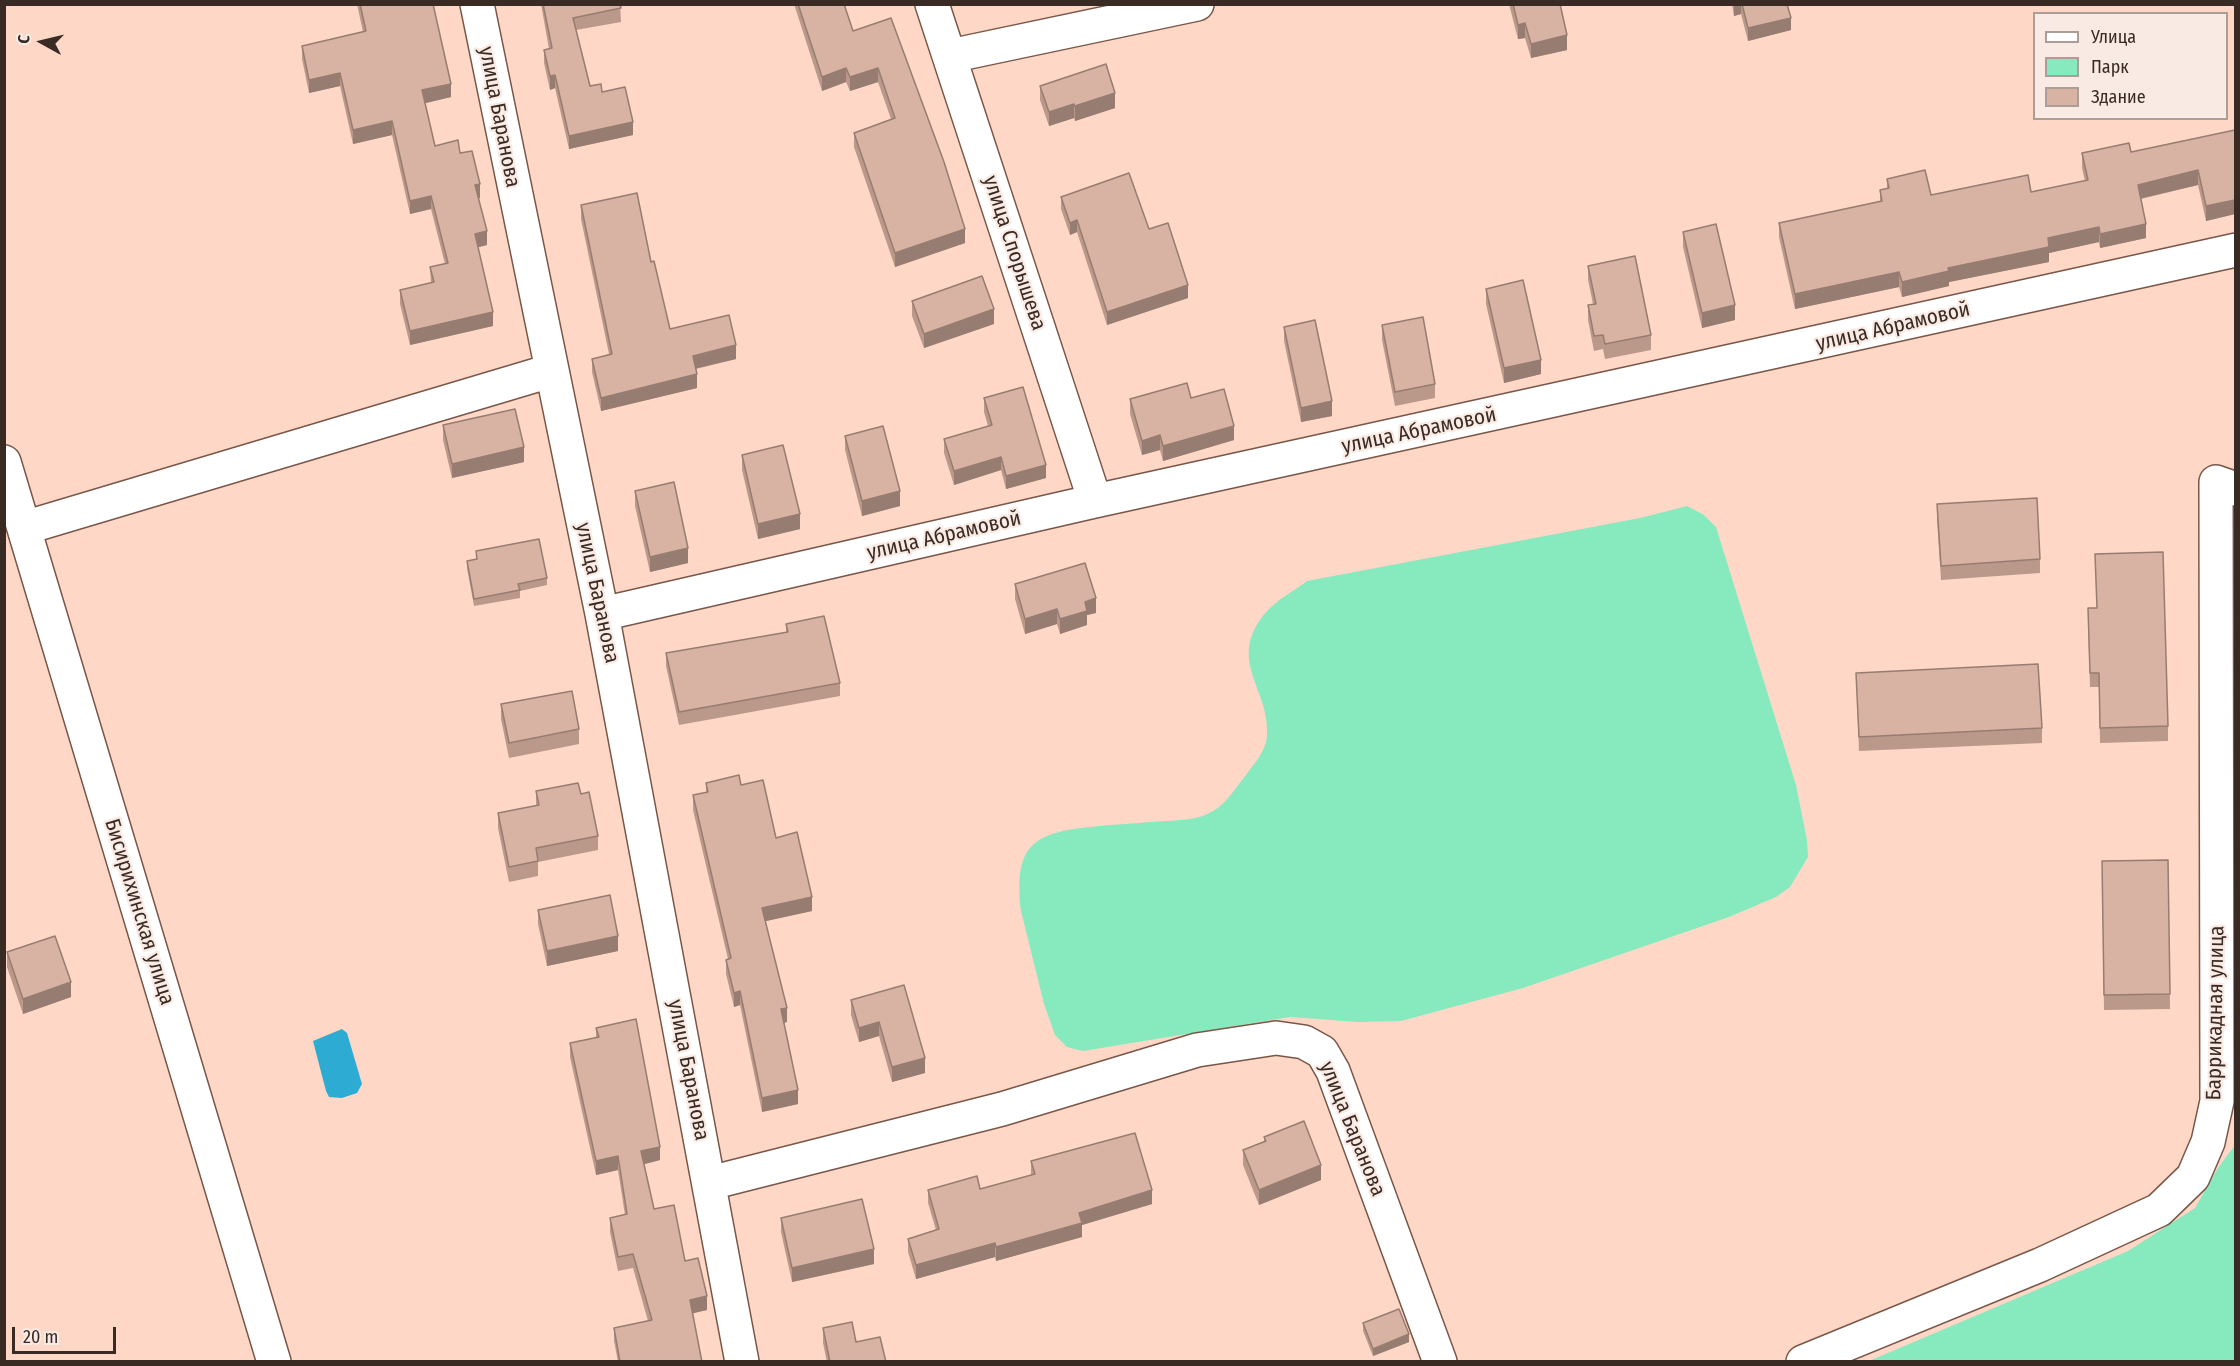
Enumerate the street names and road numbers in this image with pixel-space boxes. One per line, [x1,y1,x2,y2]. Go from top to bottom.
street label: улица Баранова [473,44,525,190]
street label: улица Спорышева [977,172,1051,334]
street label: улица Абрамовой [1813,297,1973,357]
street label: улица Абрамовой [1339,402,1499,460]
street label: улица Абрамовой [864,506,1024,566]
street label: улица Баранова [570,520,624,666]
street label: Бисирихинская улица [99,816,179,1008]
street label: Баррикадная улица [2202,925,2230,1101]
street label: улица Баранова [662,997,714,1143]
street label: улица Баранова [1314,1058,1390,1200]

